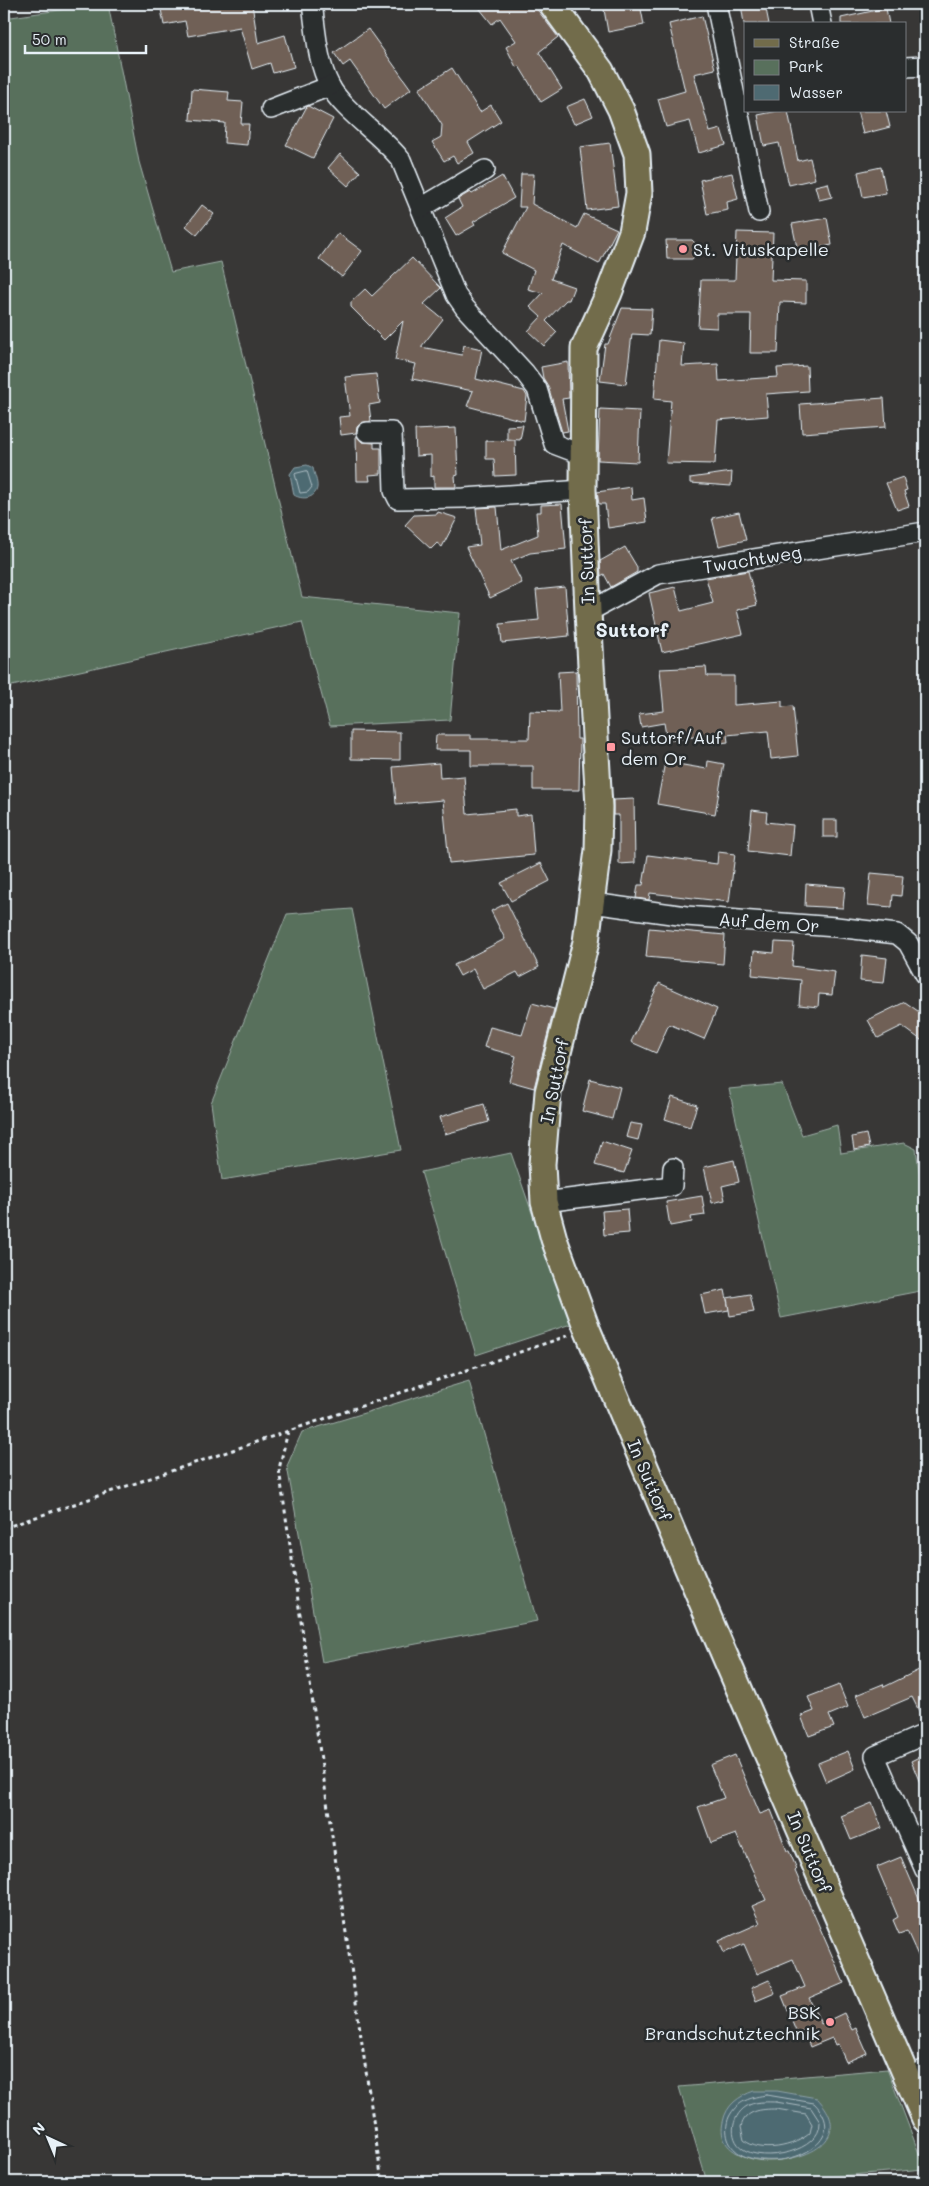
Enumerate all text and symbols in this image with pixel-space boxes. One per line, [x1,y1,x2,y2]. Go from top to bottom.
scale bar [25,22,146,54]
legend [744,22,906,112]
text: 50 m [32,29,67,49]
text: Straße [789,32,840,52]
text: Park [789,56,823,76]
text: Wasser [789,82,843,102]
place label: St. Vituskapelle [693,237,829,261]
marker: St. Vituskapelle [677,243,689,255]
street label: In Suttorf [572,517,599,604]
street label: Twachtweg [701,539,803,579]
district label: Suttorf [596,616,669,642]
place label: Suttorf/Auf dem Or [621,725,723,770]
marker: Suttorf/Auf dem Or [605,741,617,753]
street label: Auf dem Or [718,907,820,937]
street label: In Suttorf [534,1035,574,1126]
street label: In Suttorf [622,1436,678,1525]
street label: In Suttorf [782,1808,838,1897]
place label: BSK Brandschutztechnik [645,2000,820,2045]
marker: BSK Brandschutztechnik [824,2016,836,2028]
north arrow [22,2114,72,2164]
text: N [28,2118,49,2139]

